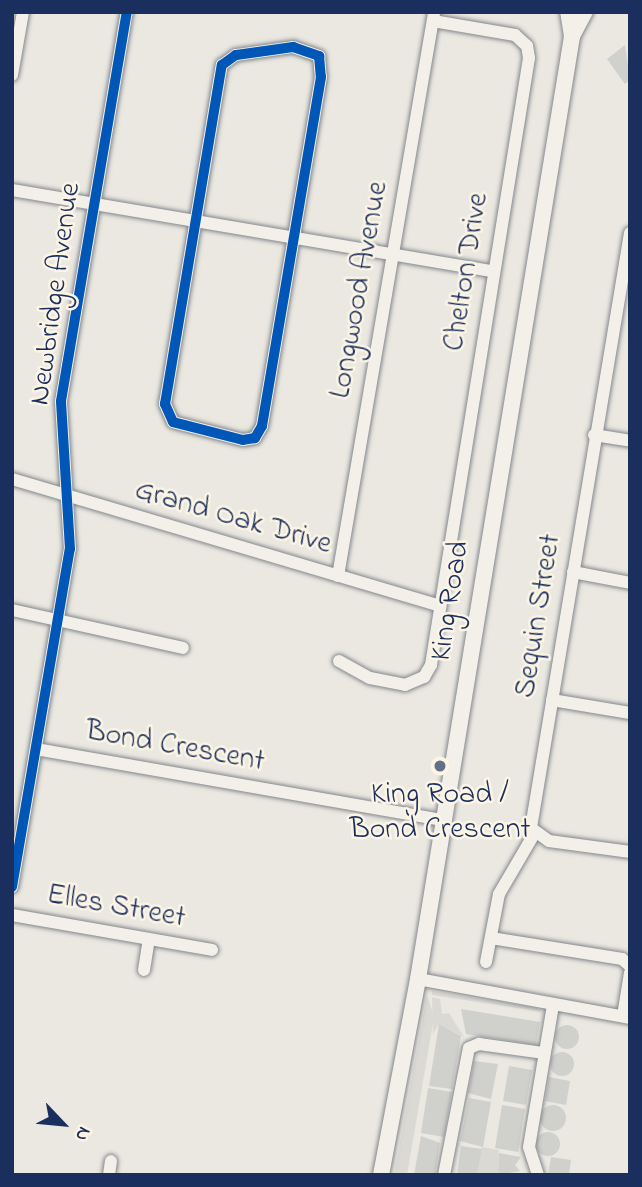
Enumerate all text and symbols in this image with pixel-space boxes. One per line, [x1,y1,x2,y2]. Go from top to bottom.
street label: Longwood Avenue [323,179,397,401]
street label: Newbridge Avenue [23,180,89,408]
street label: Chelton Drive [437,190,497,354]
street label: Grand Oak Drive [131,473,335,563]
street label: Sequin Street [508,531,570,701]
street label: King Road [424,538,478,664]
street label: Bond Crescent [83,714,267,780]
marker: King Road / Bond Crescent [432,758,448,774]
place label: King Road / Bond Crescent [349,777,531,848]
street label: Elles Street [44,877,188,937]
north arrow [28,1089,98,1159]
text: N [67,1122,97,1145]

